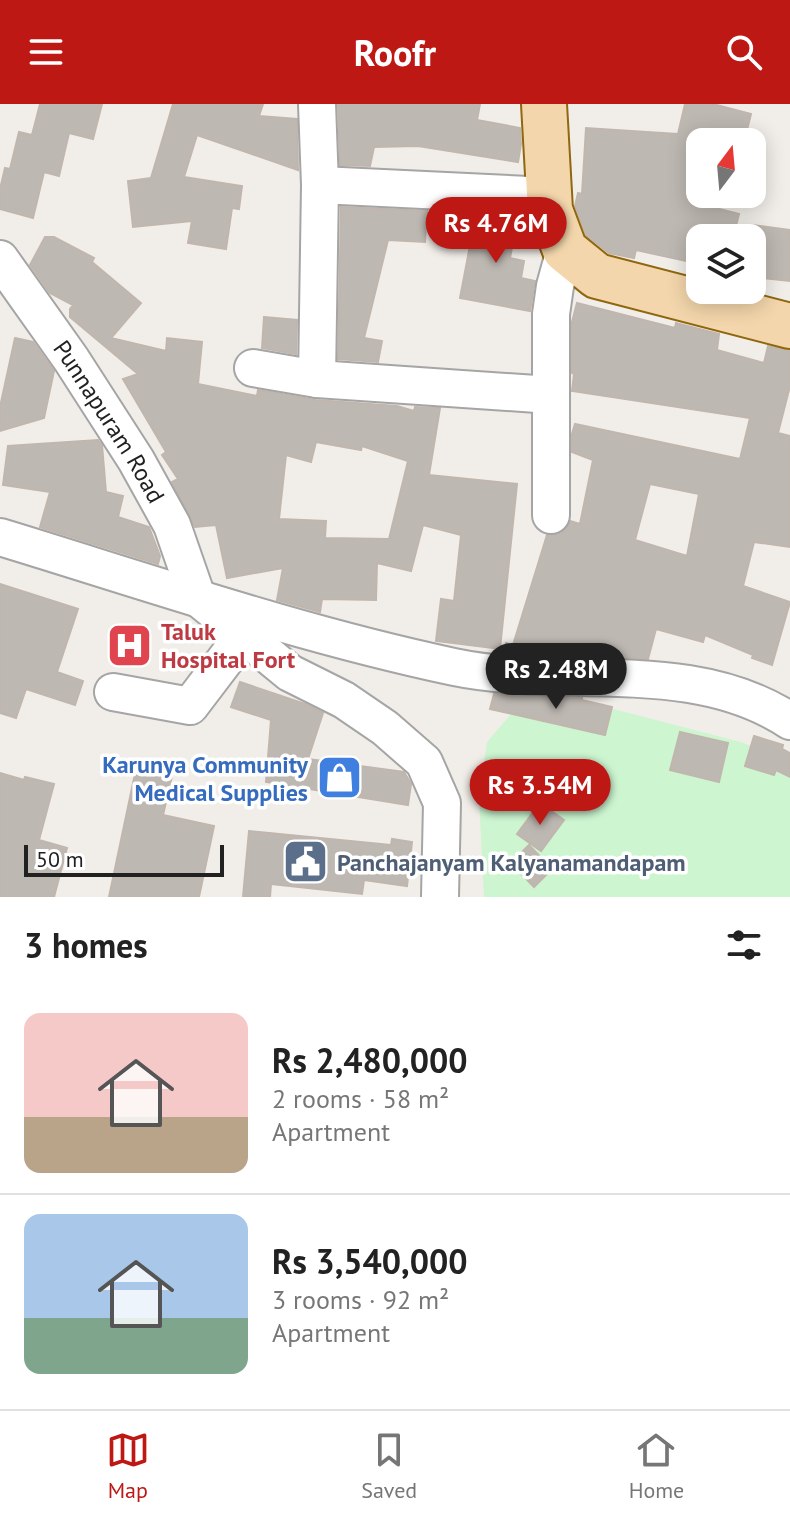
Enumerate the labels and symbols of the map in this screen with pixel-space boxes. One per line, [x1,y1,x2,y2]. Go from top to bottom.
north arrow [686,128,766,208]
pin: Rs 4.76M [413,197,579,265]
street label: Punnapuram Road [47,334,172,508]
place label: Taluk Hospital Fort [161,616,296,675]
hospital icon: Taluk Hospital Fort [106,621,154,669]
pin: Rs 2.48M [473,643,639,711]
place label: Karunya Community Medical Supplies [102,749,309,808]
shop icon: Karunya Community Medical Supplies [315,754,363,802]
pin: Rs 3.54M [457,759,623,827]
public building icon: Panchajanyam Kalyanamandapam [282,838,330,886]
scale bar [24,841,224,877]
place label: Panchajanyam Kalyanamandapam [337,847,686,878]

